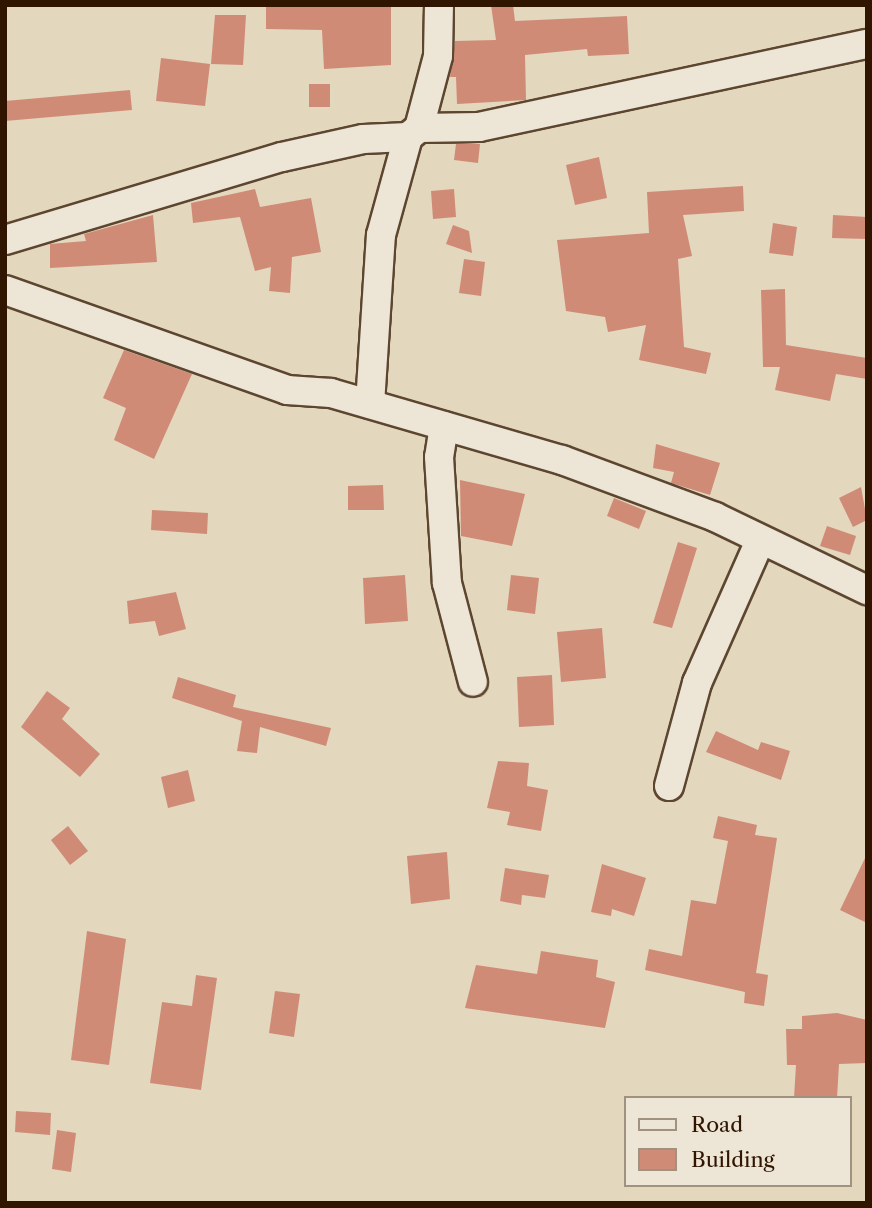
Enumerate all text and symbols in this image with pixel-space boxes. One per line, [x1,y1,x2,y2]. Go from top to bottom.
legend [624,1096,851,1187]
text: Road [691,1112,743,1137]
text: Building [691,1147,775,1172]

